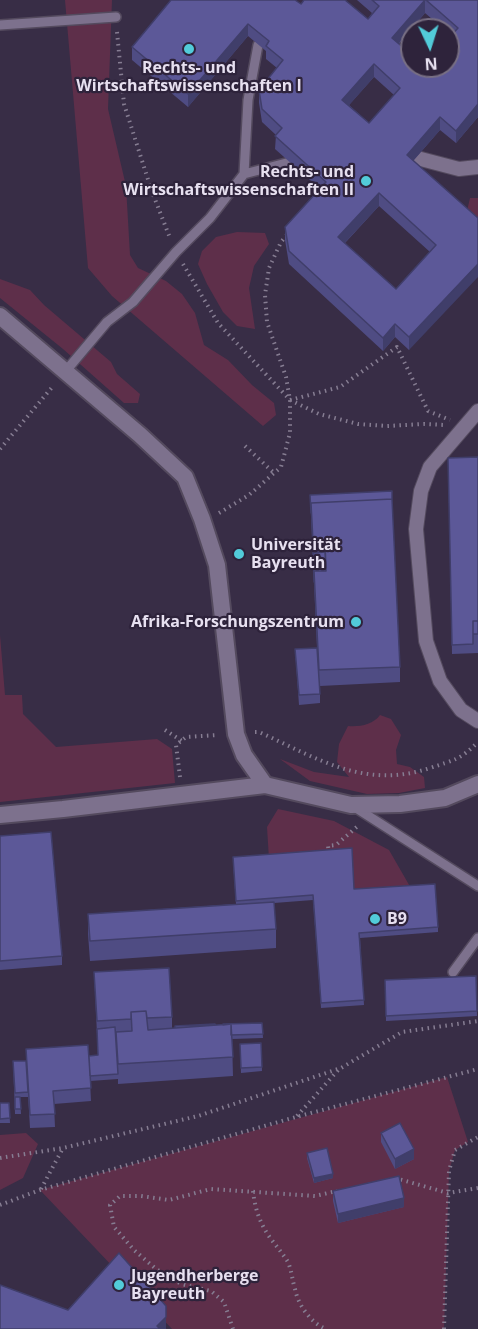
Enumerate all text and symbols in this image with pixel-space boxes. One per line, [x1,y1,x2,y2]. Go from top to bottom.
north arrow [400,18,460,78]
marker: Rechts- und Wirtschaftswissenschaften I [182,42,196,56]
text: N [424,53,438,75]
place label: Rechts- und Wirtschaftswissenschaften I [76,58,302,96]
place label: Rechts- und Wirtschaftswissenschaften II [123,162,354,200]
marker: Rechts- und Wirtschaftswissenschaften II [359,174,373,188]
place label: Universität Bayreuth [251,535,341,573]
marker: Universität Bayreuth [232,547,246,561]
place label: Afrika-Forschungszentrum [131,612,344,632]
marker: Afrika-Forschungszentrum [349,615,363,629]
place label: B9 [387,909,407,929]
marker: B9 [368,912,382,926]
place label: Jugendherberge Bayreuth [131,1266,259,1304]
marker: Jugendherberge Bayreuth [112,1278,126,1292]

